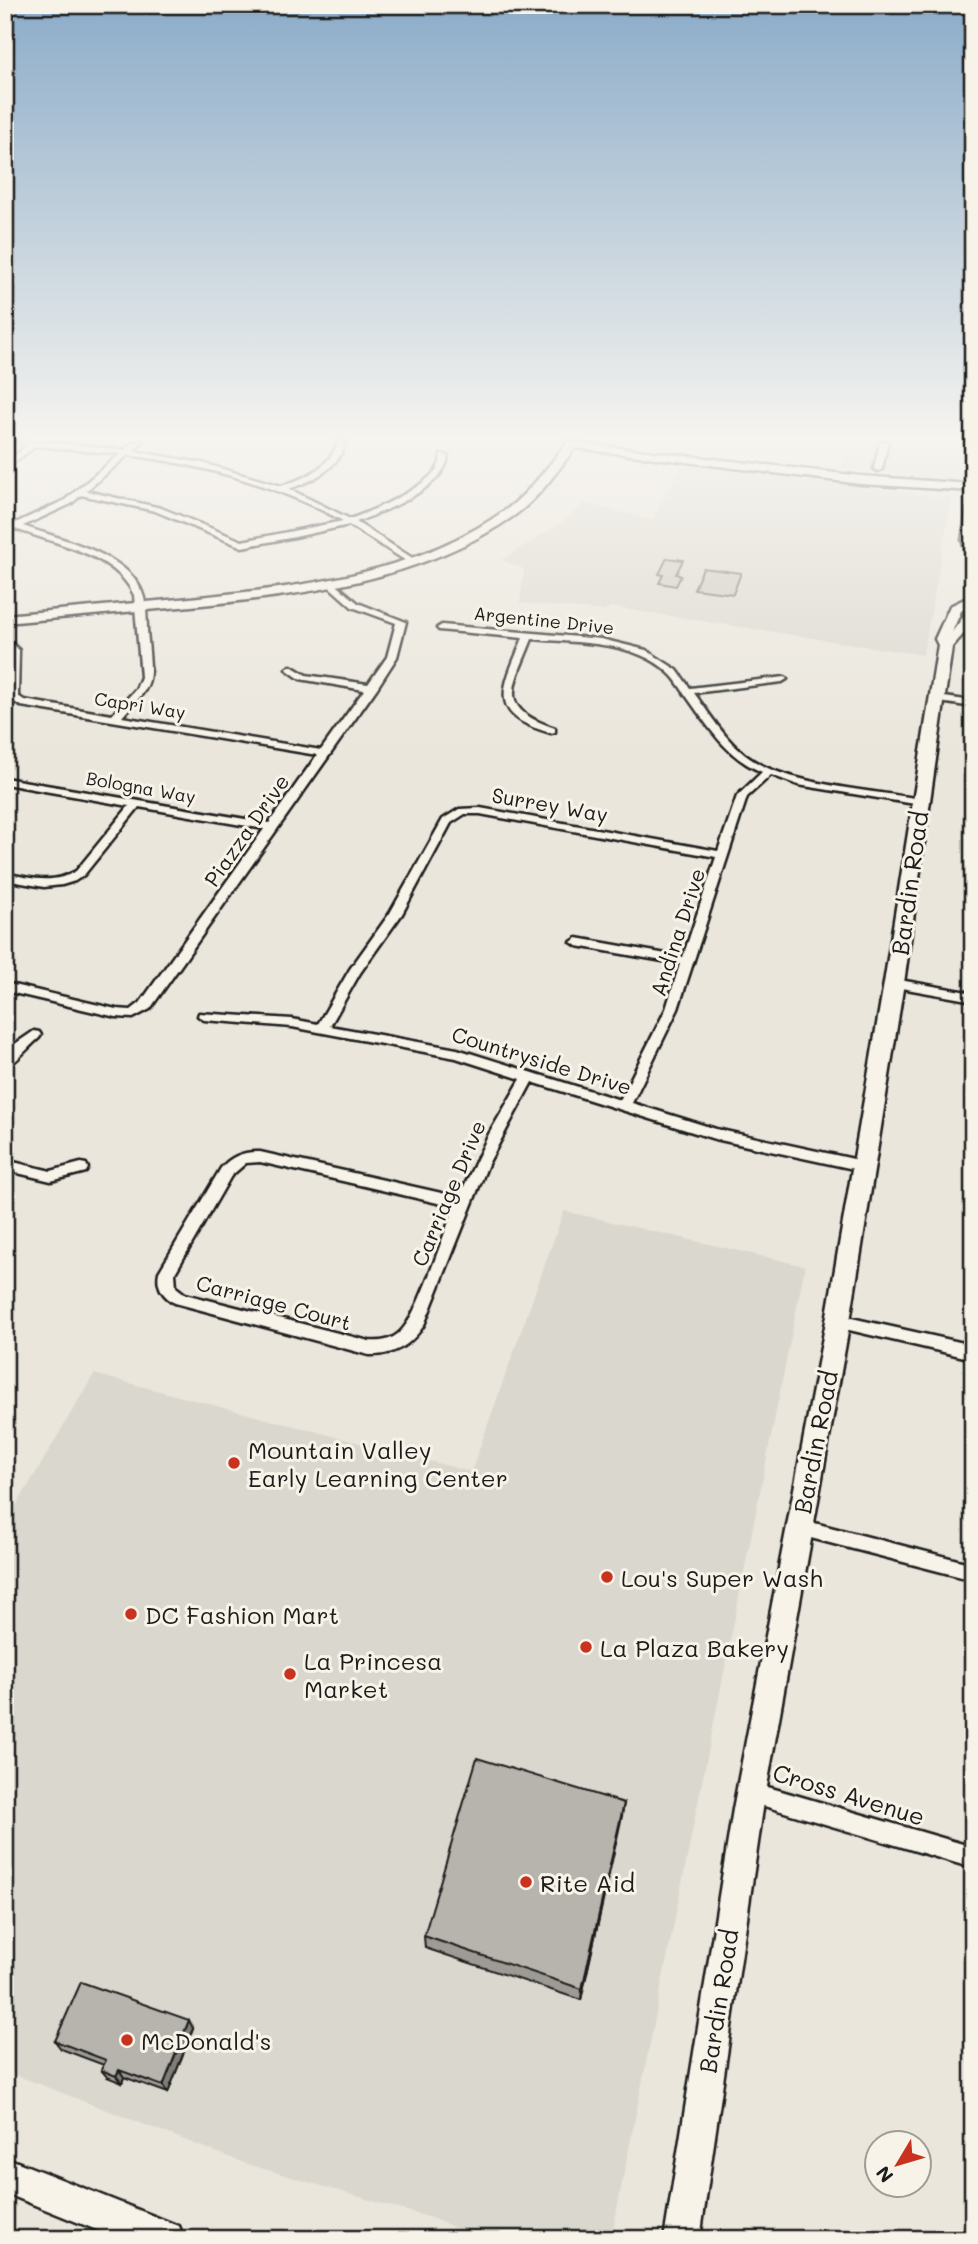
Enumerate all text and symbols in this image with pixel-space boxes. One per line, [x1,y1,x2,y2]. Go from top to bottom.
street label: Argentine Drive [473,601,615,639]
street label: Capri Way [93,686,187,724]
street label: Bologna Way [84,766,198,808]
street label: Piazza Drive [197,769,295,891]
street label: Surrey Way [490,780,610,828]
street label: Bardin Road [884,809,934,957]
street label: Andina Drive [644,865,710,999]
street label: Countryside Drive [449,1020,635,1100]
street label: Carriage Drive [405,1116,491,1270]
street label: Carriage Court [194,1268,354,1336]
street label: Bardin Road [786,1368,844,1516]
place label: Mountain Valley Early Learning Center [248,1434,508,1493]
marker: Mountain Valley Early Learning Center [226,1455,242,1471]
place label: Lou's Super Wash [621,1562,823,1593]
marker: Lou's Super Wash [599,1569,615,1585]
place label: DC Fashion Mart [145,1599,339,1630]
marker: DC Fashion Mart [123,1606,139,1622]
place label: La Plaza Bakery [600,1632,789,1663]
marker: La Plaza Bakery [578,1639,594,1655]
place label: La Princesa Market [304,1645,442,1704]
marker: La Princesa Market [282,1666,298,1682]
street label: Cross Avenue [769,1756,929,1832]
place label: Rite Aid [540,1867,635,1898]
marker: Rite Aid [518,1874,534,1890]
street label: Bardin Road [691,1927,745,2075]
place label: McDonald's [141,2025,271,2056]
marker: McDonald's [119,2032,135,2048]
north arrow [862,2128,932,2198]
text: N [870,2161,898,2188]

